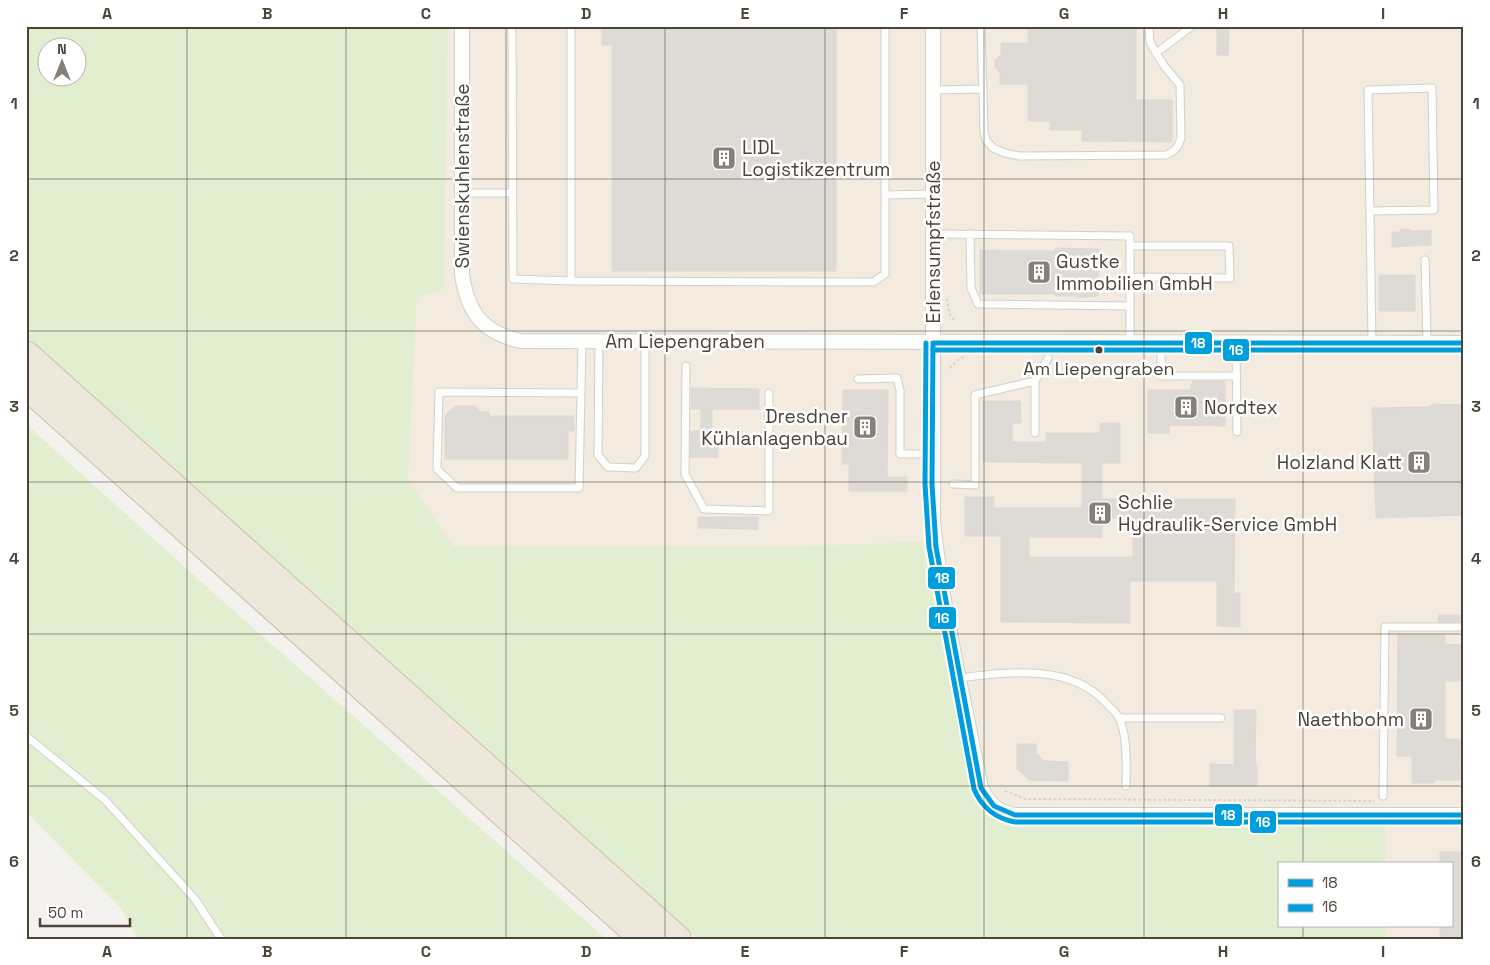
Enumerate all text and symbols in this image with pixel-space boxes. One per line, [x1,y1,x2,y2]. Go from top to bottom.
text: A [102,3,112,24]
text: B [262,3,272,24]
text: C [421,3,431,24]
text: D [581,3,591,24]
text: E [741,3,750,24]
text: F [900,3,909,24]
text: G [1059,3,1069,24]
text: H [1218,3,1228,24]
text: I [1381,3,1385,24]
north arrow [38,38,88,88]
text: N [57,40,67,58]
street label: Swienskuhlenstraße [450,84,475,268]
text: 1 [10,93,18,114]
text: 1 [1472,93,1480,114]
place label: LIDL Logistikzentrum [742,135,890,182]
building icon: LIDL Logistikzentrum [711,145,737,171]
street label: Erlensumpfstraße [921,161,946,324]
text: 2 [9,245,19,266]
text: 2 [1471,245,1481,266]
place label: Gustke Immobilien GmbH [1056,249,1213,296]
building icon: Gustke Immobilien GmbH [1026,259,1052,285]
street label: Am Liepengraben [605,329,765,354]
line badge: 18 [1184,331,1213,355]
text: 18 [1191,334,1206,352]
line badge: 16 [1222,338,1250,362]
text: 16 [1229,341,1244,359]
marker: Am Liepengraben [1094,345,1104,355]
place label: Am Liepengraben [1023,357,1175,380]
building icon: Nordtex [1173,394,1199,420]
place label: Nordtex [1204,395,1278,420]
text: 3 [9,396,19,417]
text: 3 [1471,396,1481,417]
place label: Dresdner Kühlanlagenbau [701,404,848,451]
building icon: Dresdner Kühlanlagenbau [852,414,878,440]
building icon: Holzland Klatt [1406,449,1432,475]
place label: Holzland Klatt [1277,450,1402,475]
place label: Schlie Hydraulik-Service GmbH [1118,490,1337,537]
building icon: Schlie Hydraulik-Service GmbH [1087,500,1113,526]
text: 4 [9,548,19,569]
text: 4 [1471,548,1481,569]
line badge: 18 [927,566,956,590]
text: 18 [935,569,950,587]
line badge: 16 [928,606,957,630]
text: 16 [935,609,950,627]
text: 5 [9,700,19,721]
text: 5 [1471,700,1481,721]
building icon: Naethbohm [1408,706,1434,732]
place label: Naethbohm [1297,707,1404,732]
line badge: 18 [1214,803,1243,827]
text: 18 [1221,806,1236,824]
line badge: 16 [1249,810,1277,834]
text: 16 [1256,813,1271,831]
text: 6 [9,851,19,872]
text: 6 [1471,851,1481,872]
legend [1278,862,1452,928]
text: 18 [1322,873,1338,892]
scale bar [40,895,130,927]
text: 16 [1322,897,1337,916]
text: 50 m [48,903,83,922]
text: A [102,941,112,962]
text: B [262,941,272,962]
text: C [421,941,431,962]
text: D [581,941,591,962]
text: E [741,941,750,962]
text: F [900,941,909,962]
text: G [1059,941,1069,962]
text: H [1218,941,1228,962]
text: I [1381,941,1385,962]

